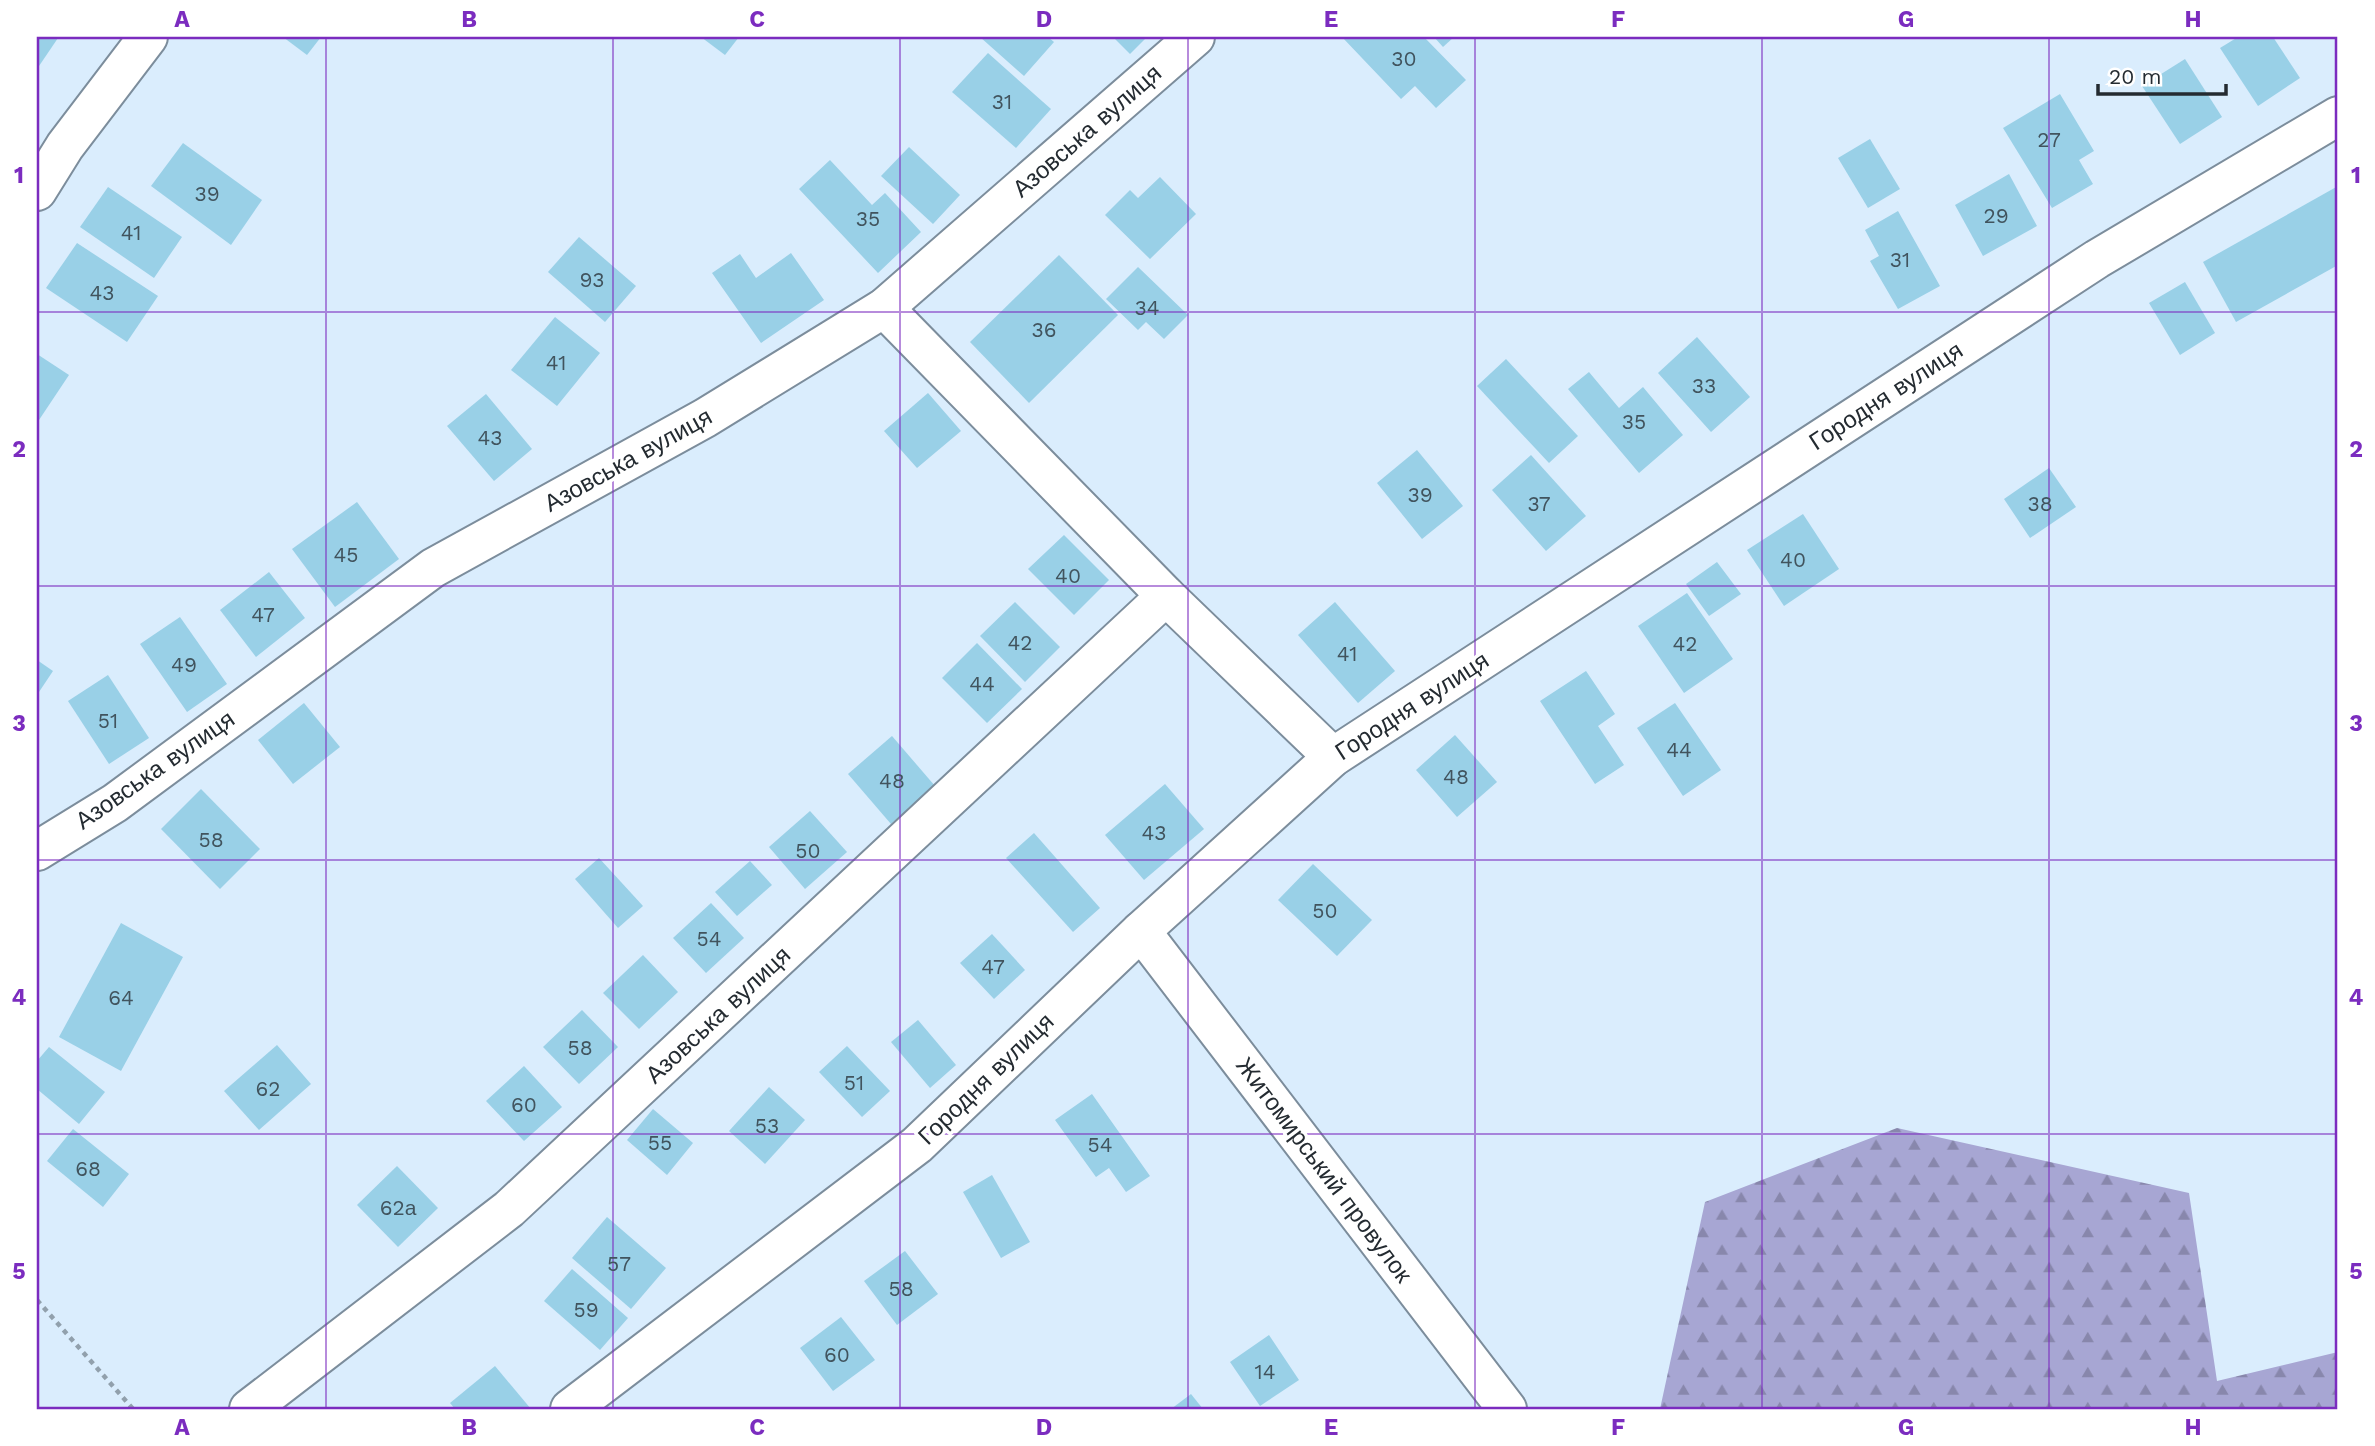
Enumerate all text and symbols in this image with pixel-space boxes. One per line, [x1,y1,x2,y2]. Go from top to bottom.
text: A [174,6,190,33]
text: B [461,6,477,33]
text: C [749,6,765,33]
text: D [1036,6,1052,33]
text: E [1324,6,1338,33]
text: F [1611,6,1625,33]
text: G [1898,6,1914,33]
text: H [2184,6,2202,33]
house number: 30 [1391,46,1417,71]
scale bar [2098,52,2226,96]
street label: Азовська вулиця [1007,59,1167,203]
text: 20 m [2109,64,2161,89]
house number: 31 [992,89,1012,114]
house number: 27 [2037,127,2061,152]
text: 1 [14,162,24,189]
text: 1 [2351,162,2361,189]
house number: 39 [194,181,220,206]
house number: 29 [1983,203,2009,228]
house number: 35 [856,206,880,231]
house number: 41 [121,220,141,245]
house number: 31 [1890,247,1910,272]
house number: 93 [580,267,604,292]
house number: 43 [89,280,115,305]
house number: 34 [1134,295,1160,320]
house number: 36 [1031,317,1057,342]
street label: Городня вулиця [1804,336,1968,456]
house number: 41 [546,350,566,375]
house number: 33 [1692,373,1716,398]
street label: Азовська вулиця [539,402,717,518]
house number: 35 [1622,409,1646,434]
house number: 43 [477,425,503,450]
text: 2 [12,436,26,463]
text: 2 [2349,436,2363,463]
house number: 39 [1407,482,1433,507]
house number: 37 [1527,491,1551,516]
house number: 38 [2027,491,2053,516]
house number: 45 [333,542,359,567]
house number: 40 [1780,547,1806,572]
house number: 40 [1055,563,1081,588]
house number: 47 [251,602,275,627]
house number: 42 [1007,630,1033,655]
house number: 42 [1672,631,1698,656]
house number: 41 [1337,641,1357,666]
street label: Городня вулиця [1330,646,1494,766]
house number: 49 [171,652,197,677]
house number: 44 [969,671,995,696]
street label: Азовська вулиця [70,705,240,835]
house number: 51 [98,708,118,733]
text: 3 [12,710,26,737]
text: 3 [2349,710,2363,737]
house number: 44 [1666,737,1692,762]
house number: 48 [1443,764,1469,789]
house number: 48 [879,768,905,793]
house number: 43 [1141,820,1167,845]
house number: 58 [198,827,224,852]
house number: 50 [795,838,821,863]
house number: 50 [1312,898,1338,923]
house number: 54 [696,926,722,951]
street label: Азовська вулиця [640,941,796,1089]
house number: 47 [981,954,1005,979]
text: 4 [12,984,27,1011]
text: 4 [2349,984,2364,1011]
house number: 64 [108,985,134,1010]
street label: Городня вулиця [913,1007,1059,1151]
house number: 58 [567,1035,593,1060]
street label: Житомирський провулок [1230,1052,1418,1288]
house number: 51 [844,1070,864,1095]
house number: 62 [255,1076,281,1101]
house number: 60 [511,1092,537,1117]
house number: 53 [755,1113,779,1138]
house number: 55 [648,1130,672,1155]
house number: 54 [1087,1132,1113,1157]
house number: 68 [75,1156,101,1181]
house number: 62а [380,1195,417,1220]
house number: 57 [607,1251,631,1276]
text: 5 [12,1258,26,1285]
text: 5 [2349,1258,2363,1285]
house number: 58 [888,1276,914,1301]
house number: 59 [573,1297,599,1322]
house number: 60 [824,1342,850,1367]
house number: 14 [1254,1359,1276,1384]
text: A [174,1414,190,1441]
text: B [461,1414,477,1441]
text: C [749,1414,765,1441]
text: D [1036,1414,1052,1441]
text: E [1324,1414,1338,1441]
text: F [1611,1414,1625,1441]
text: G [1898,1414,1914,1441]
text: H [2184,1414,2202,1441]

